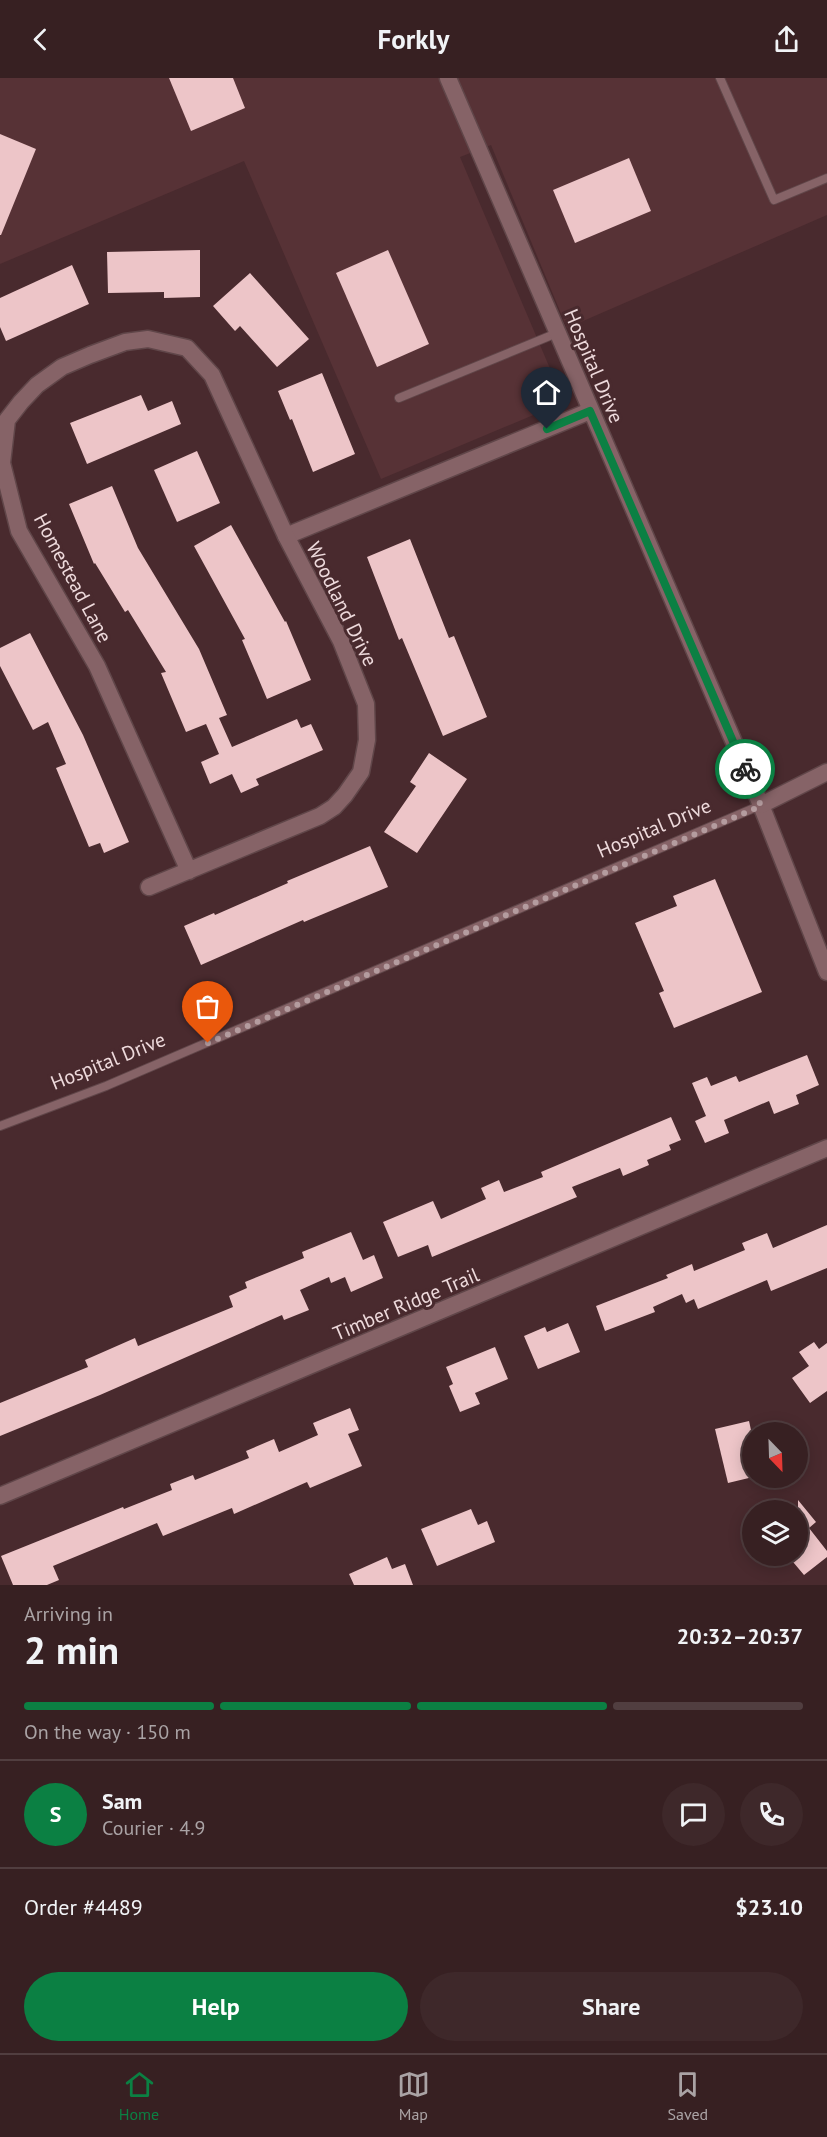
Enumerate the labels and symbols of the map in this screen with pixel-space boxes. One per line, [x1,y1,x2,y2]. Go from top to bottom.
street label: Hospital Drive [558,305,630,427]
pin [521,367,572,429]
street label: Homestead Lane [28,509,118,647]
street label: Woodland Drive [301,537,383,671]
courier [715,739,775,799]
street label: Hospital Drive [593,792,715,864]
pin [182,981,233,1043]
street label: Hospital Drive [47,1026,169,1096]
street label: Timber Ridge Trail [329,1261,483,1347]
north arrow [742,1422,808,1488]

